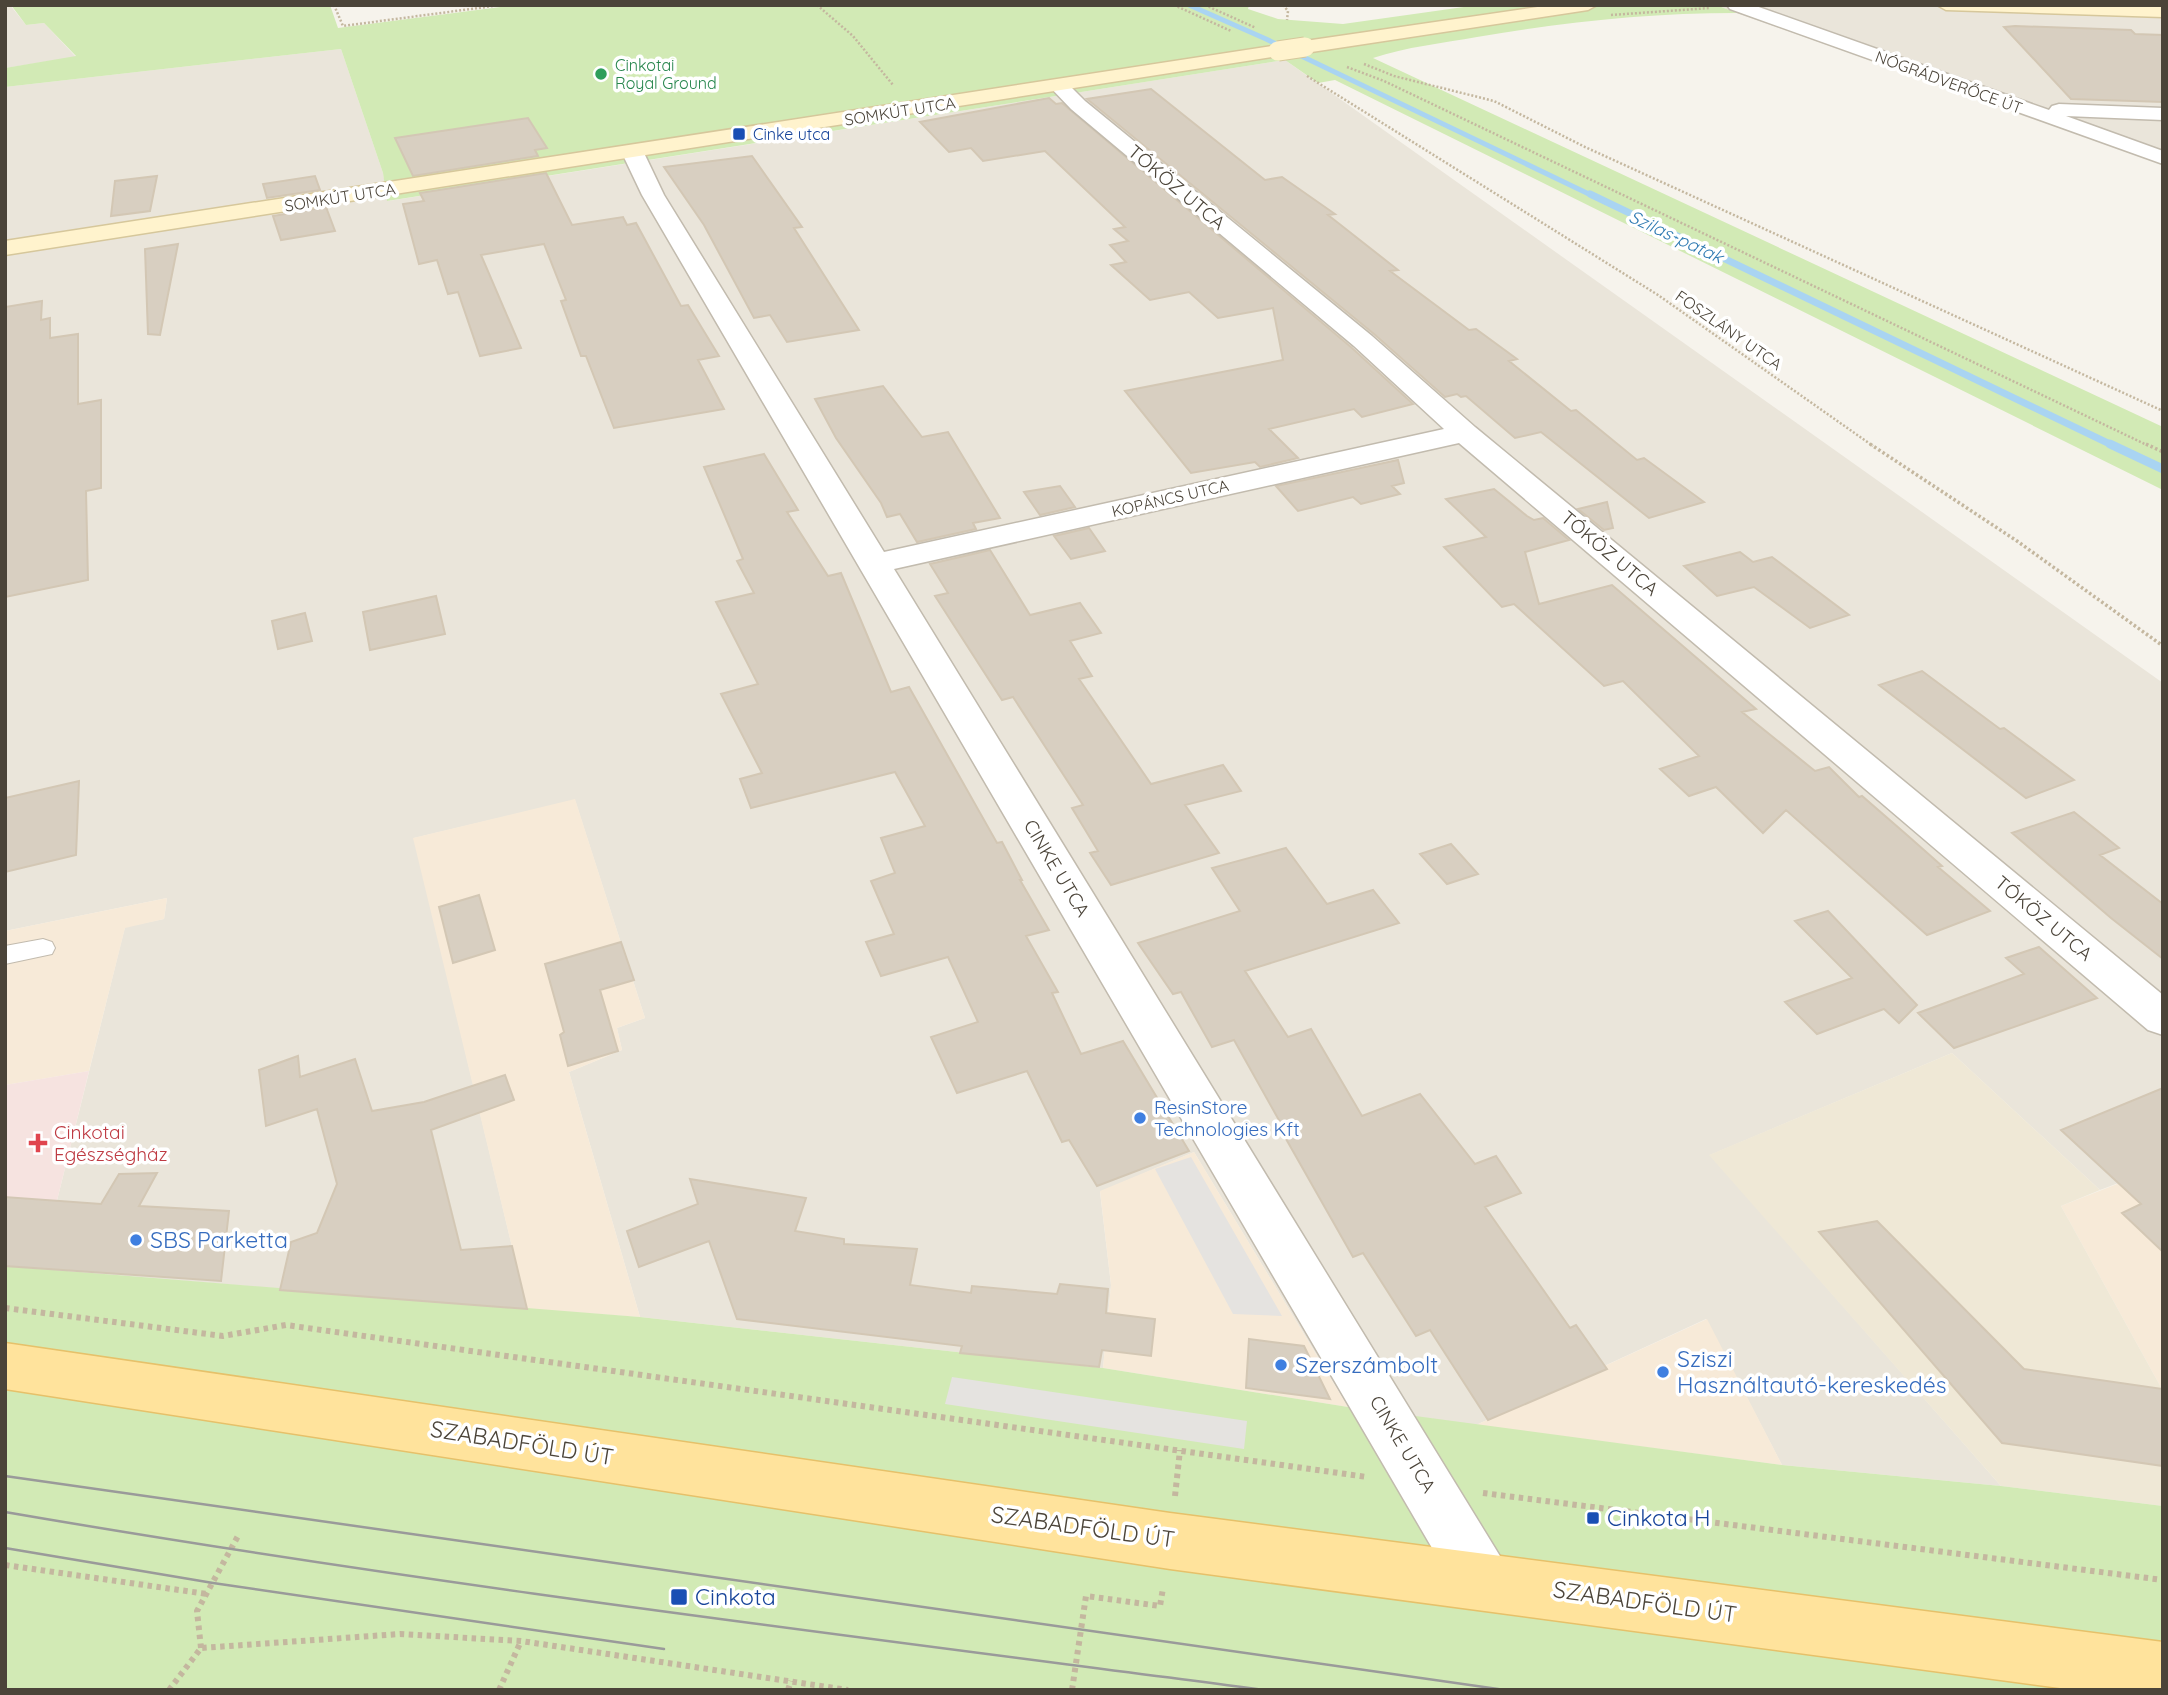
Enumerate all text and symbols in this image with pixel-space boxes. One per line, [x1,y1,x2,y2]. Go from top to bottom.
street label: NÓGRÁDVERŐCE ÚT [1873,46,2026,118]
place label: Cinkotai Royal Ground [615,55,717,93]
marker: Cinkotai Royal Ground [593,66,609,82]
street label: SOMKÚT UTCA [843,92,957,130]
place label: Cinke utca [753,124,830,144]
marker: Cinke utca [731,126,747,142]
street label: TÓKÖZ UTCA [1123,139,1231,235]
street label: SOMKÚT UTCA [283,178,397,216]
water label: Szilas-patak [1625,205,1728,269]
street label: FOSZLÁNY UTCA [1672,286,1786,374]
street label: KOPÁNCS UTCA [1110,475,1230,521]
street label: TÓKÖZ UTCA [1556,505,1664,601]
street label: CINKE UTCA [1019,815,1095,921]
street label: TÓKÖZ UTCA [1990,870,2098,966]
place label: ResinStore Technologies Kft [1154,1095,1300,1141]
marker: ResinStore Technologies Kft [1132,1110,1148,1126]
place label: Cinkotai Egészségház [54,1120,168,1166]
marker: Cinkotai Egészségház [28,1133,48,1153]
place label: SBS Parketta [150,1225,288,1254]
marker: SBS Parketta [128,1232,144,1248]
place label: Sziszi Használtautó-kereskedés [1677,1344,1946,1399]
place label: Szerszámbolt [1295,1350,1438,1379]
marker: Szerszámbolt [1273,1357,1289,1373]
marker: Sziszi Használtautó-kereskedés [1655,1364,1671,1380]
street label: CINKE UTCA [1365,1391,1441,1497]
street label: SZABADFÖLD ÚT [428,1414,616,1471]
street label: SZABADFÖLD ÚT [989,1499,1177,1554]
place label: Cinkota H [1607,1503,1711,1532]
marker: Cinkota H [1585,1510,1601,1526]
street label: SZABADFÖLD ÚT [1551,1574,1739,1629]
place label: Cinkota [695,1582,776,1611]
marker: Cinkota [669,1587,689,1607]

